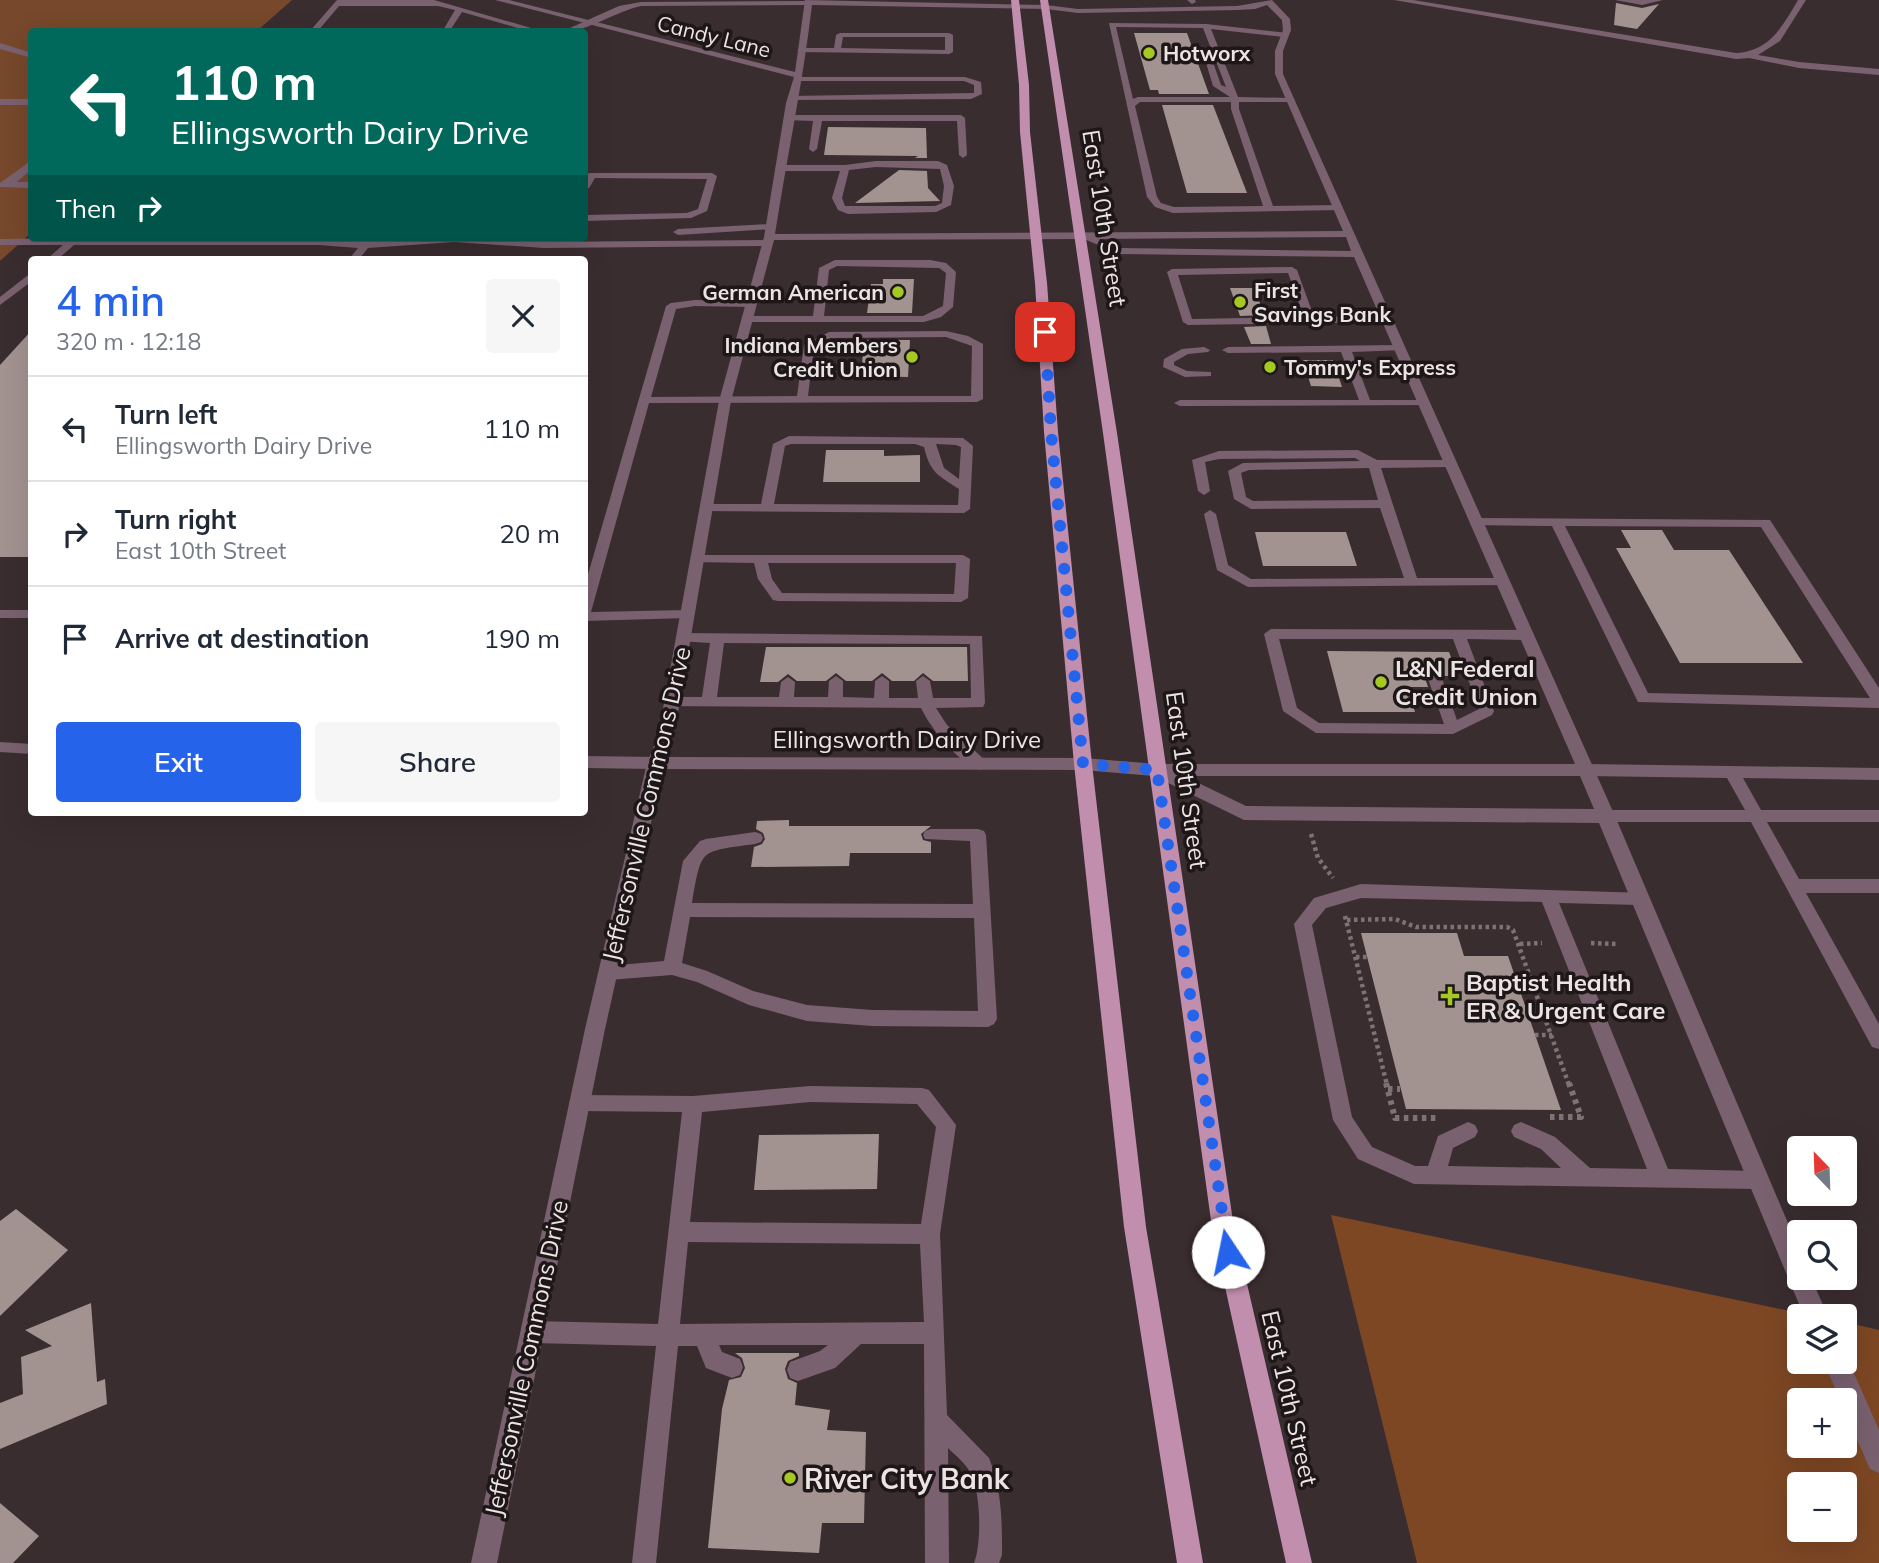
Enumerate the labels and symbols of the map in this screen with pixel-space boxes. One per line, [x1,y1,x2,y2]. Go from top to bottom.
street label: Candy Lane [655,9,773,63]
place label: Hotworx [1163,40,1251,66]
marker: Hotworx [1141,45,1157,61]
street label: East 10th Street [1076,127,1134,309]
place label: First Savings Bank [1254,277,1392,327]
place label: German American [702,279,884,305]
marker: German American [890,284,906,300]
marker: First Savings Bank [1232,294,1248,310]
pin [1015,302,1075,362]
place label: Indiana Members Credit Union [725,332,898,382]
marker: Indiana Members Credit Union [904,349,920,365]
place label: Tommy's Express [1284,354,1456,380]
marker: Tommy's Express [1262,359,1278,375]
street label: Jeffersonville Commons Drive [595,644,697,964]
place label: L&N Federal Credit Union [1395,653,1538,711]
marker: L&N Federal Credit Union [1373,674,1389,690]
street label: East 10th Street [1160,689,1214,871]
street label: Ellingsworth Dairy Drive [773,724,1041,754]
place label: Baptist Health ER & Urgent Care [1466,967,1665,1025]
marker: Baptist Health ER & Urgent Care [1440,986,1460,1006]
north arrow [1787,1136,1857,1206]
street label: Jeffersonville Commons Drive [478,1197,574,1519]
position arrow [1191,1215,1265,1289]
street label: East 10th Street [1255,1308,1325,1488]
place label: River City Bank [804,1461,1010,1496]
marker: River City Bank [782,1470,798,1486]

